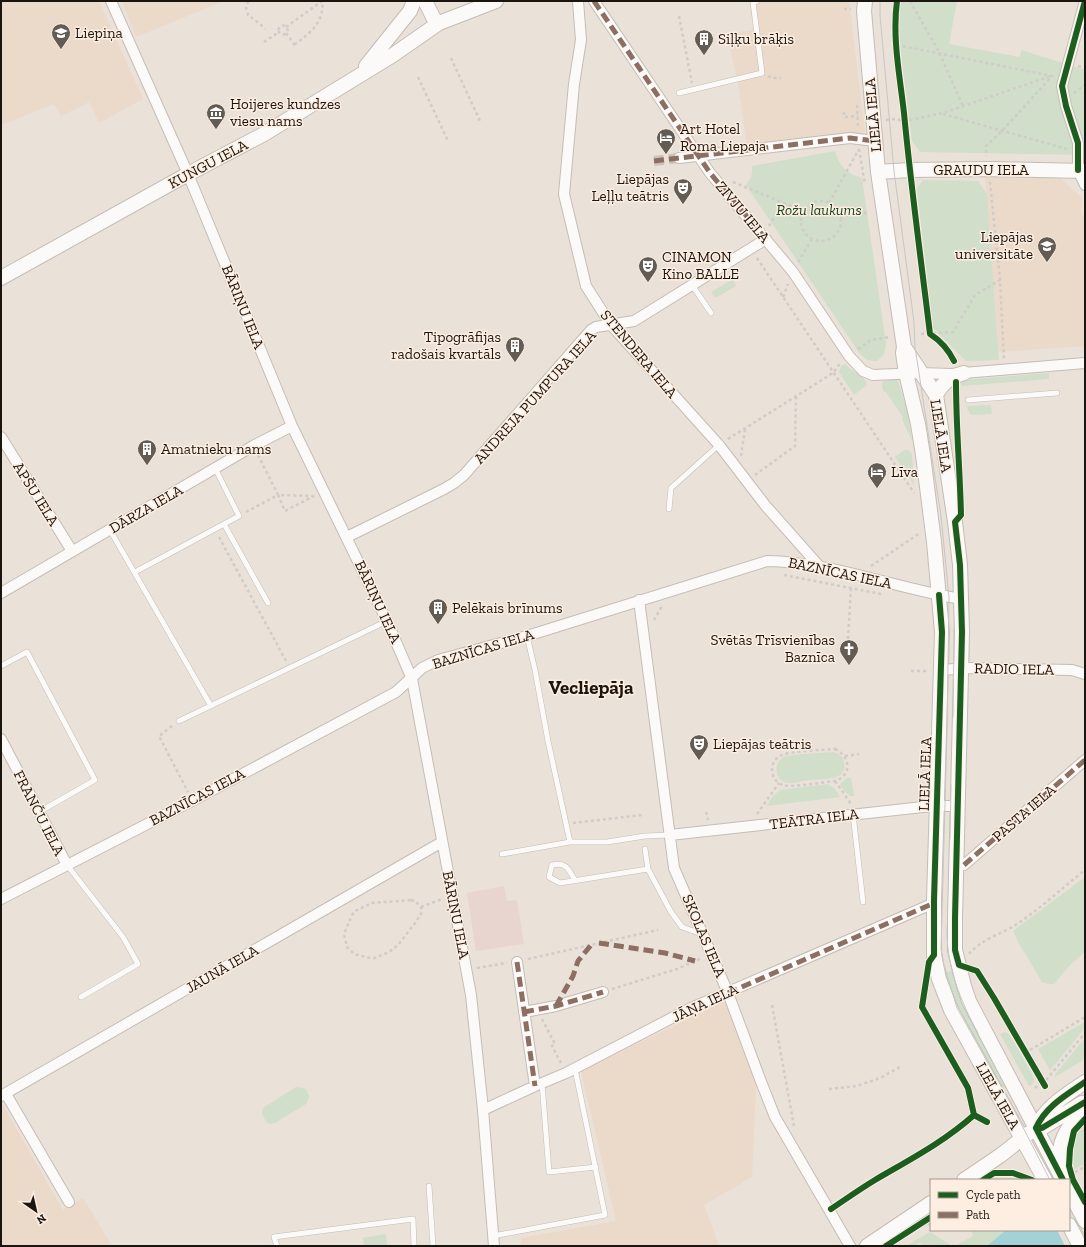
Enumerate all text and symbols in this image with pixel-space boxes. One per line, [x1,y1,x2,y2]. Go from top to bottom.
school or university icon: Liepiņa [50,22,72,50]
place label: Liepiņa [75,24,123,42]
building icon: Siļķu brāķis [693,28,715,56]
place label: Siļķu brāķis [718,30,794,48]
street label: LIELĀ IELA [861,77,885,153]
place label: Hoijeres kundzes viesu nams [230,95,341,130]
museum icon: Hoijeres kundzes viesu nams [205,102,227,130]
place label: Art Hotel Roma Liepaja [680,120,766,155]
hotel icon: Art Hotel Roma Liepaja [655,127,677,155]
street label: KUNGU IELA [165,135,251,192]
street label: GRAUDU IELA [933,161,1029,179]
place label: Liepājas Leļļu teātris [591,170,669,205]
theatre icon: Liepājas Leļļu teātris [672,177,694,205]
street label: ZIVJU IELA [712,177,774,247]
park label: Rožu laukums [776,201,862,219]
place label: Liepājas universitāte [955,228,1033,263]
school or university icon: Liepājas universitāte [1036,235,1058,263]
place label: CINAMON Kino BALLE [662,248,739,283]
theatre icon: CINAMON Kino BALLE [637,255,659,283]
street label: BĀRIŅU IELA [218,262,268,352]
street label: STENDERA IELA [597,306,681,402]
street label: ANDREJA PUMPURA IELA [470,326,600,468]
place label: Tipogrāfijas radošais kvartāls [391,328,501,363]
building icon: Tipogrāfijas radošais kvartāls [504,335,526,363]
street label: LIELĀ IELA [926,398,956,474]
building icon: Amatnieku nams [136,438,158,466]
place label: Amatnieku nams [161,440,271,458]
street label: APŠU IELA [9,459,63,530]
hotel icon: Līva [866,461,888,489]
place label: Līva [891,463,918,481]
street label: DĀRZA IELA [106,481,186,537]
street label: BAZNĪCAS IELA [787,553,894,593]
street label: BĀRIŅU IELA [351,558,405,647]
building icon: Pelēkais brīnums [427,597,449,625]
place label: Pelēkais brīnums [452,599,563,617]
street label: BAZNĪCAS IELA [430,625,536,673]
place label: Svētās Trīsvienības Baznīca [711,631,835,666]
church icon: Svētās Trīsvienības Baznīca [838,638,860,666]
street label: RADIO IELA [974,659,1054,679]
district label: Vecliepāja [548,676,634,699]
theatre icon: Liepājas teātris [688,733,710,761]
place label: Liepājas teātris [713,735,811,753]
street label: LIELĀ IELA [915,736,935,811]
street label: BAZNĪCAS IELA [146,764,248,830]
street label: FRANČU IELA [10,767,68,859]
street label: PASTA IELA [989,780,1060,845]
street label: TEĀTRA IELA [768,805,860,833]
street label: BĀRIŅU IELA [439,869,473,961]
street label: SKOLAS IELA [678,892,730,981]
street label: JAUNĀ IELA [182,941,262,997]
street label: JĀŅA IELA [669,980,741,1026]
street label: LIELĀ IELA [972,1059,1024,1133]
legend [930,1179,1070,1231]
text: Cycle path [966,1188,1021,1202]
north arrow [16,1191,56,1231]
text: Path [966,1208,990,1222]
text: N [34,1211,48,1227]

